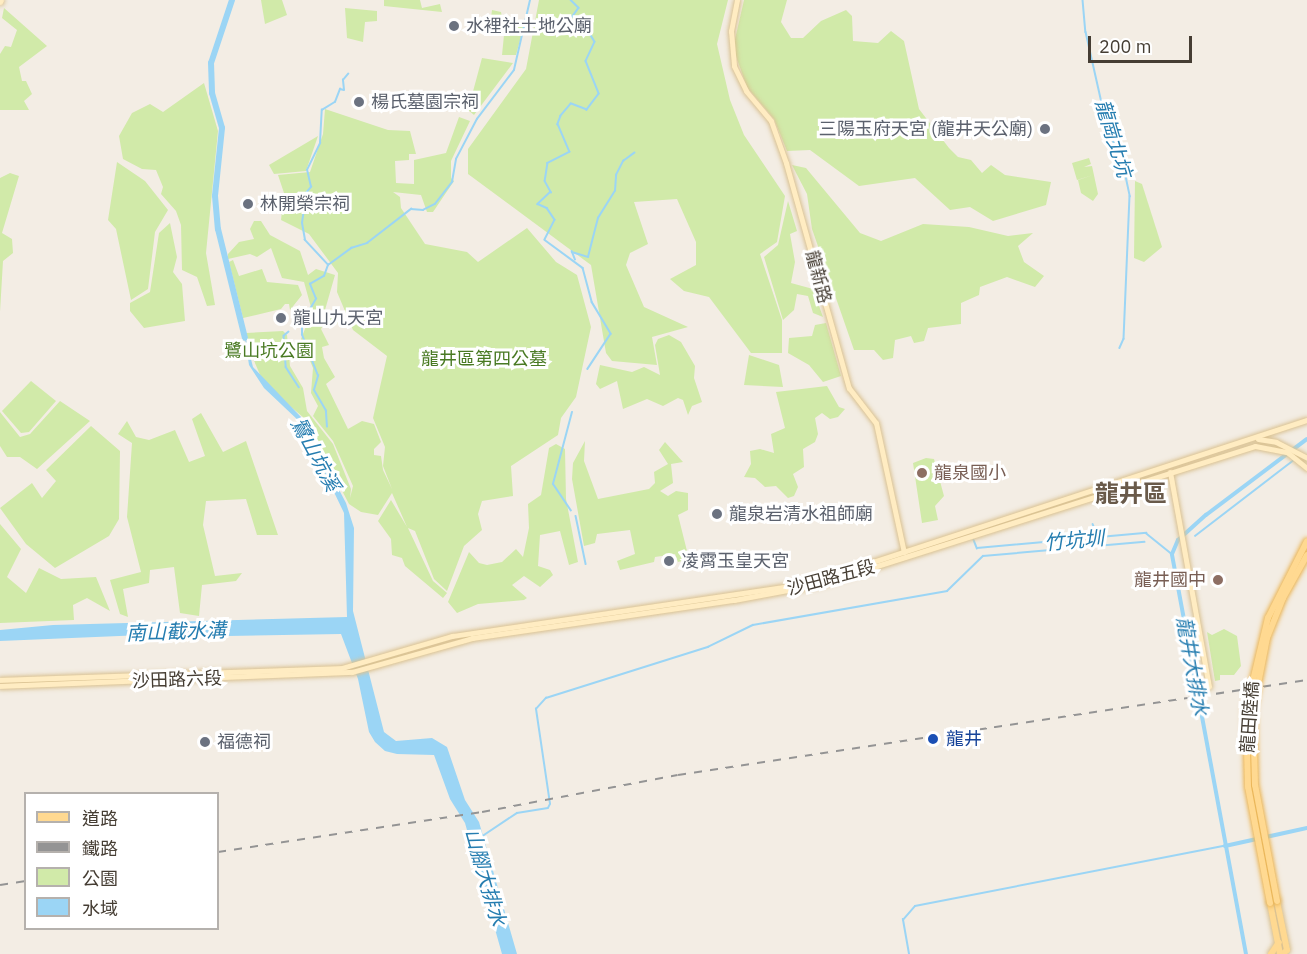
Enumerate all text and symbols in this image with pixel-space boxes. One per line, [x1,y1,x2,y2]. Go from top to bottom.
place label: 水裡社土地公廟 [466,15,592,37]
marker: 水裡社土地公廟 [447,19,461,33]
scale bar [1091,24,1194,62]
text: 200 m [1099,35,1151,58]
place label: 楊氏墓園宗祠 [371,91,479,113]
marker: 楊氏墓園宗祠 [352,95,366,109]
water label: 龍崗北坑 [1091,96,1137,180]
place label: 三陽玉府天宮 (龍井天公廟) [819,118,1033,140]
marker: 三陽玉府天宮 (龍井天公廟) [1038,122,1052,136]
place label: 林開榮宗祠 [260,193,350,215]
marker: 林開榮宗祠 [241,197,255,211]
street label: 龍新路 [801,248,835,306]
place label: 龍山九天宮 [293,307,383,329]
marker: 龍山九天宮 [274,311,288,325]
park label: 鷺山坑公園 [224,340,314,362]
park label: 龍井區第四公墓 [421,348,547,370]
water label: 鷺山坑溪 [287,413,345,495]
place label: 龍泉國小 [934,462,1006,484]
marker: 龍泉國小 [915,466,929,480]
district label: 龍井區 [1095,480,1167,508]
place label: 龍泉岩清水祖師廟 [729,503,873,525]
marker: 龍泉岩清水祖師廟 [710,507,724,521]
water label: 竹坑圳 [1043,525,1105,555]
place label: 凌霄玉皇天宮 [681,550,789,572]
marker: 凌霄玉皇天宮 [662,554,676,568]
street label: 沙田路五段 [785,556,877,600]
place label: 龍井國中 [1134,569,1206,591]
marker: 龍井國中 [1211,573,1225,587]
water label: 龍井大排水 [1172,615,1214,717]
water label: 南山截水溝 [126,617,226,645]
street label: 沙田路六段 [132,668,222,692]
street label: 龍田陸橋 [1237,680,1263,754]
place label: 龍井 [946,728,982,750]
marker: 龍井 [924,730,942,748]
place label: 福德祠 [217,731,271,753]
marker: 福德祠 [198,735,212,749]
legend [24,792,219,930]
text: 道路 [82,807,118,830]
water label: 山腳大排水 [461,826,511,928]
text: 鐵路 [82,837,118,860]
text: 公園 [82,867,118,890]
text: 水域 [82,897,118,920]

